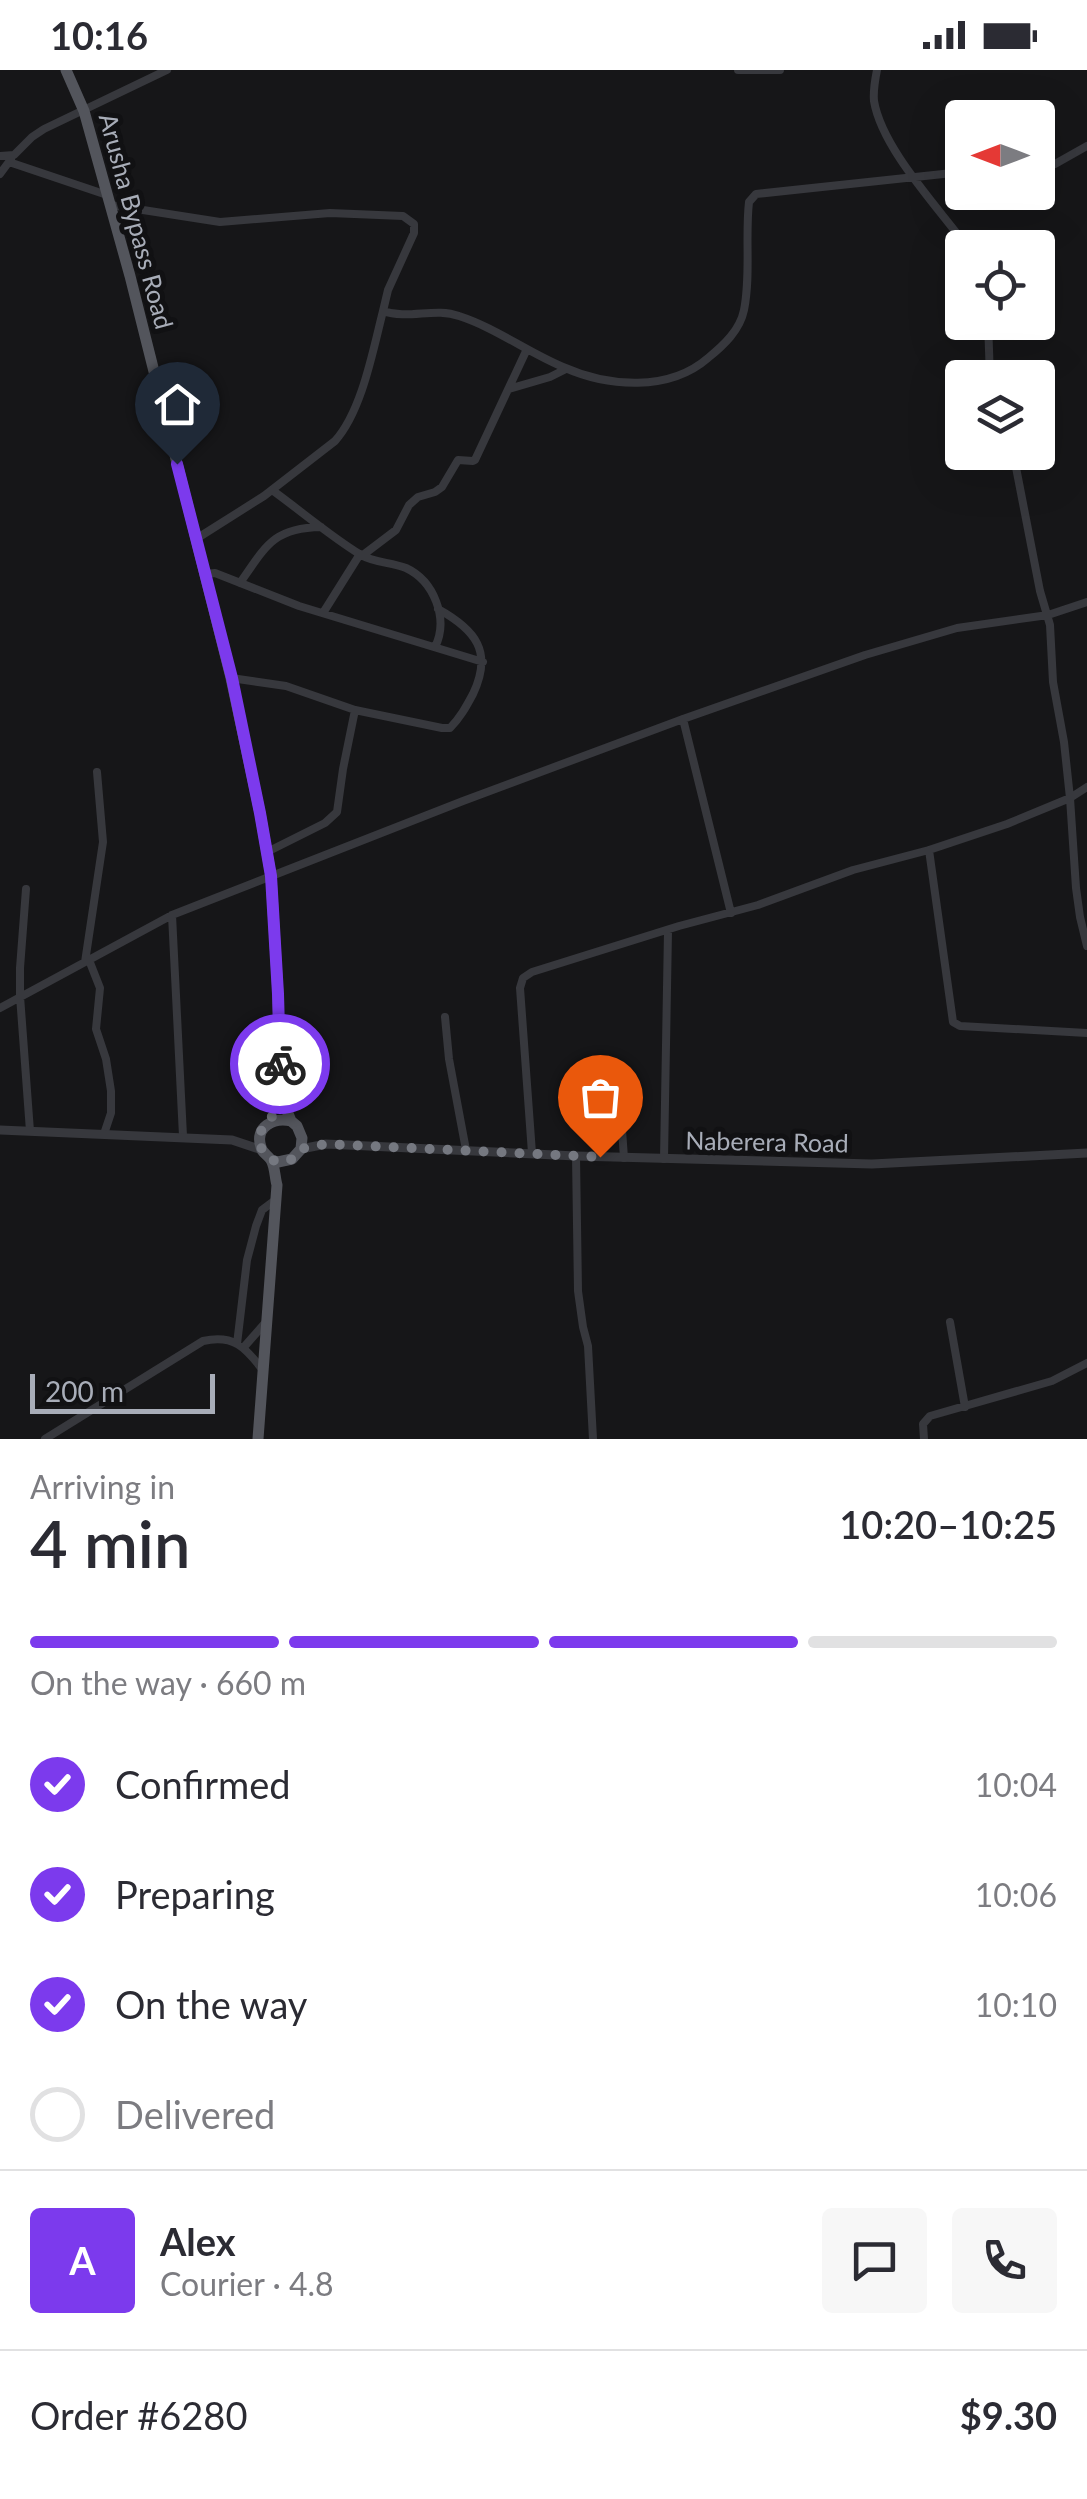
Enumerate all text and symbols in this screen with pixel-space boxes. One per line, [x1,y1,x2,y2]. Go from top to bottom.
text: 10:16 [50,12,148,58]
north arrow [945,100,1055,210]
map controls [945,100,1055,470]
street label: Arusha Bypass Road [94,110,180,332]
button: locate [945,230,1055,340]
button: layers [945,360,1055,470]
pin [135,362,220,465]
icon: home [150,377,205,432]
courier [230,1014,330,1114]
icon: bike [253,1037,308,1092]
pin [558,1055,643,1158]
icon: bag [573,1070,628,1125]
street label: Naberera Road [685,1125,849,1157]
scale bar [30,1369,215,1414]
text: 200 m [45,1374,124,1408]
text: Arriving in [30,1467,175,1506]
text: 10:20–10:25 [839,1501,1057,1547]
text: 4 min [30,1504,190,1582]
text: On the way · 660 m [30,1663,306,1702]
icon: check [30,1757,85,1812]
text: Confirmed [115,1761,291,1807]
text: 10:04 [975,1765,1057,1804]
icon: check [30,1867,85,1922]
text: Preparing [115,1871,275,1917]
text: 10:06 [975,1875,1057,1914]
icon: check [30,1977,85,2032]
text: On the way [115,1981,307,2027]
text: 10:10 [975,1985,1057,2024]
text: Delivered [115,2091,275,2137]
button: chat [822,2208,927,2313]
button: phone [952,2208,1057,2313]
text: Alex [160,2218,236,2264]
text: A [69,2237,96,2283]
text: Courier · 4.8 [160,2264,334,2303]
text: Order #6280 [30,2392,247,2438]
text: $9.30 [960,2392,1057,2438]

